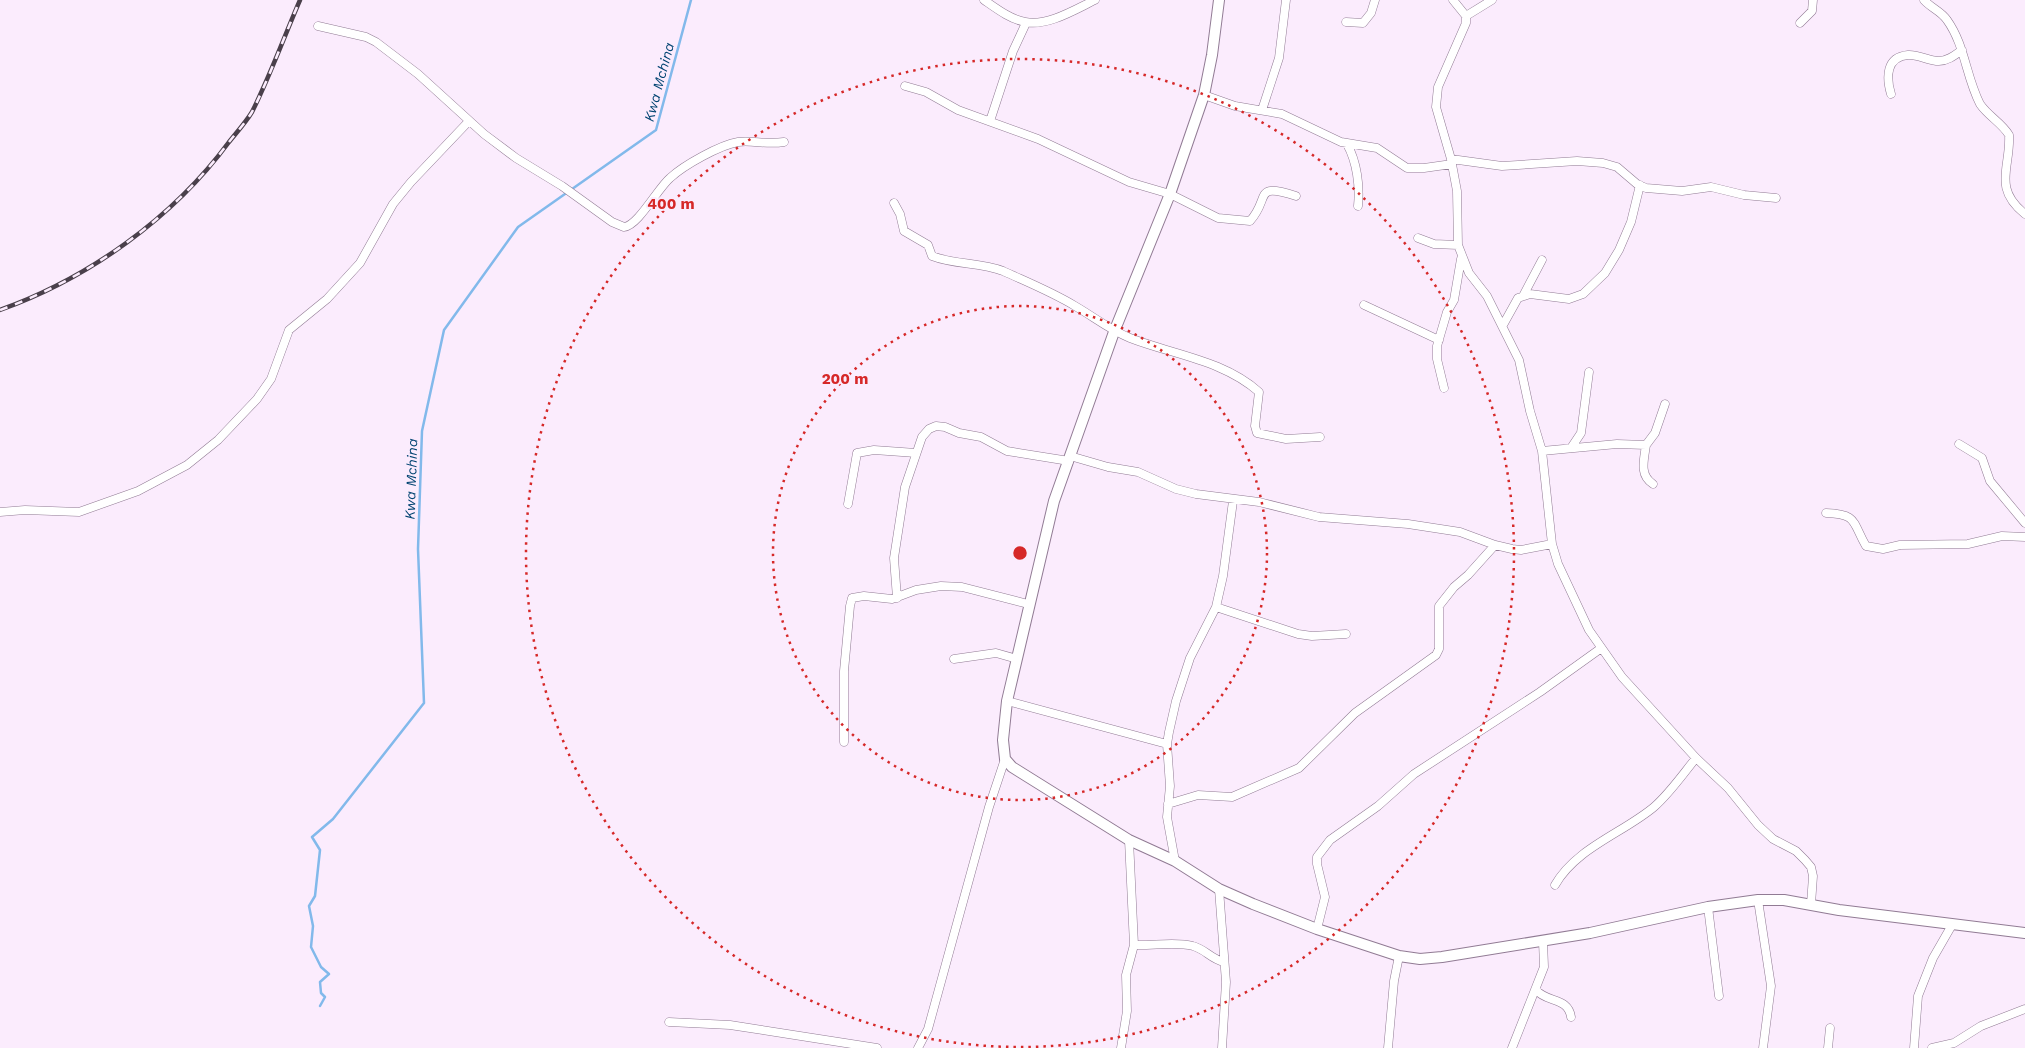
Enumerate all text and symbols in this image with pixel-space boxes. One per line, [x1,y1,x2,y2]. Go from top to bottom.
water label: Kwa Mchina [641,40,677,123]
text: 400 m [647,195,695,213]
text: 200 m [822,370,868,388]
water label: Kwa Mchina [402,438,420,520]
centre of rings [1011,544,1029,562]

